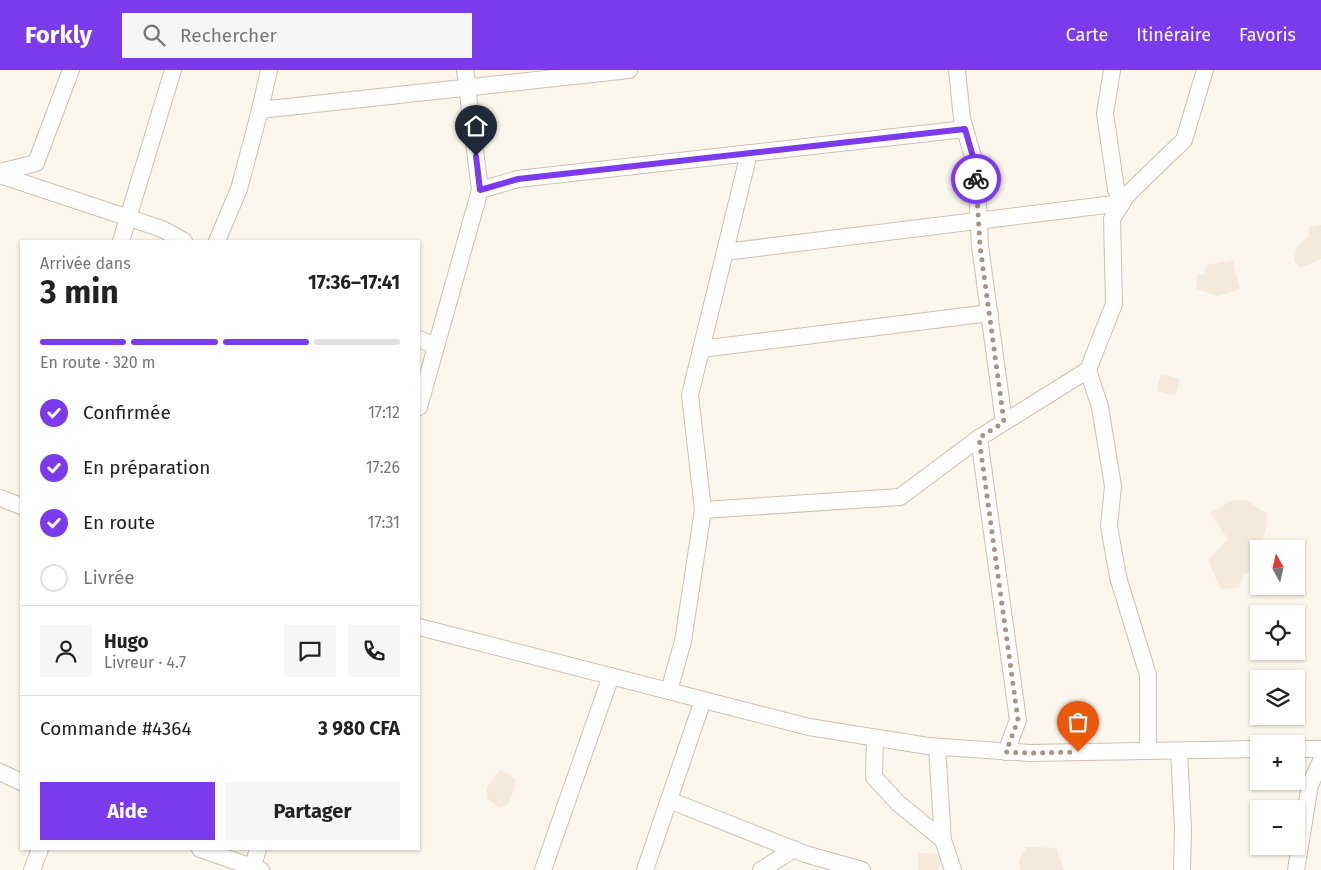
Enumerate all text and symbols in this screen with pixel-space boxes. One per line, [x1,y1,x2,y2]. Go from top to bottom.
search box [122,13,472,58]
text: Forkly [25,21,92,49]
icon: search [140,21,168,49]
text: Rechercher [180,24,277,47]
text: Carte [1066,24,1108,46]
text: Itinéraire [1136,24,1211,46]
text: Favoris [1239,24,1296,46]
pin [455,105,497,156]
icon: home [462,112,490,140]
courier [951,154,1001,204]
icon: bike [962,165,990,193]
text: Arrivée dans [40,254,131,273]
text: 17:36–17:41 [308,271,400,294]
text: 3 min [40,273,119,311]
text: En route · 320 m [40,353,156,372]
icon: check [40,399,68,427]
text: Confirmée [83,401,171,424]
text: 17:12 [368,403,400,422]
icon: check [40,454,68,482]
text: En préparation [83,456,210,479]
text: 17:26 [366,458,400,477]
icon: check [40,509,68,537]
text: En route [83,511,155,534]
text: 17:31 [367,513,400,532]
north arrow [1250,540,1305,595]
map controls [1250,540,1305,855]
text: Livrée [83,566,135,589]
button: locate [1250,605,1305,660]
button: person [40,625,92,677]
button: chat [284,625,336,677]
button: phone [348,625,400,677]
text: Hugo [104,630,149,653]
text: Livreur · 4.7 [104,653,186,672]
button: layers [1250,670,1305,725]
pin [1057,701,1099,752]
icon: bag [1064,708,1092,736]
text: Commande #4364 [40,717,192,740]
text: 3 980 CFA [318,717,400,740]
button: + [1250,735,1305,790]
button: Aide [40,782,215,840]
button: Partager [225,782,400,840]
button: − [1250,800,1305,855]

